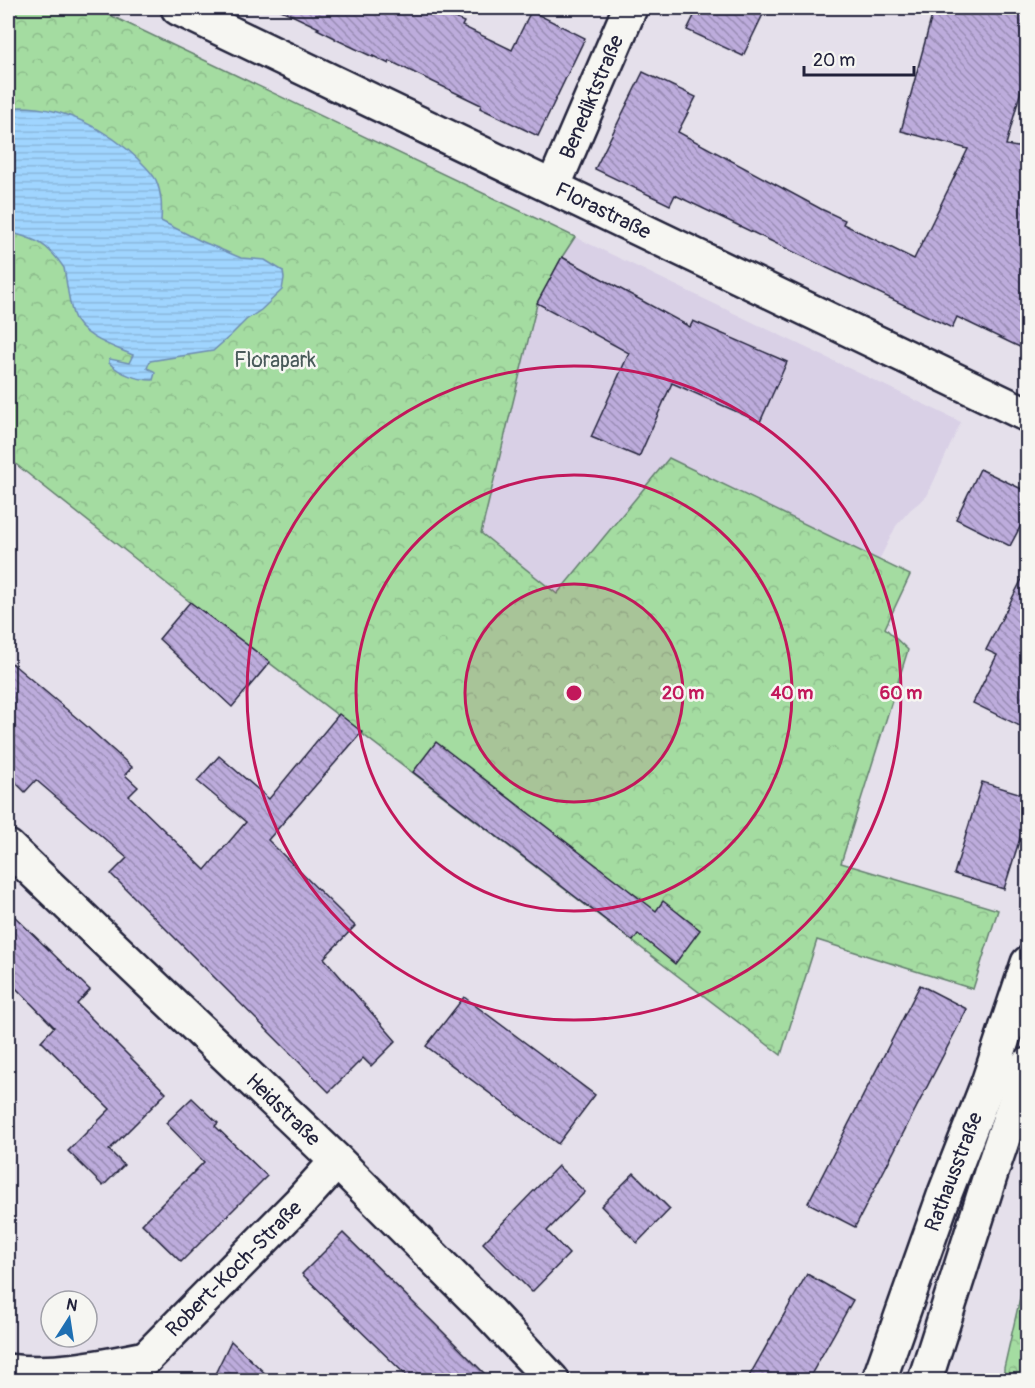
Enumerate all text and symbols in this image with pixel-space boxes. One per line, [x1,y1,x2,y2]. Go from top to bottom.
street label: Benediktstraße [554,30,631,163]
scale bar [804,39,914,77]
text: 20 m [813,49,855,72]
street label: Florastraße [551,176,656,246]
park label: Florapark [234,347,316,374]
text: 20 m [662,682,704,705]
text: 40 m [771,682,813,705]
text: 60 m [880,682,922,705]
centre of rings [564,683,584,703]
street label: Heidstraße [240,1068,327,1153]
street label: Rathausstraße [919,1108,989,1236]
street label: Robert-Koch-Straße [160,1195,308,1343]
north arrow [39,1289,99,1349]
text: N [65,1294,79,1316]

